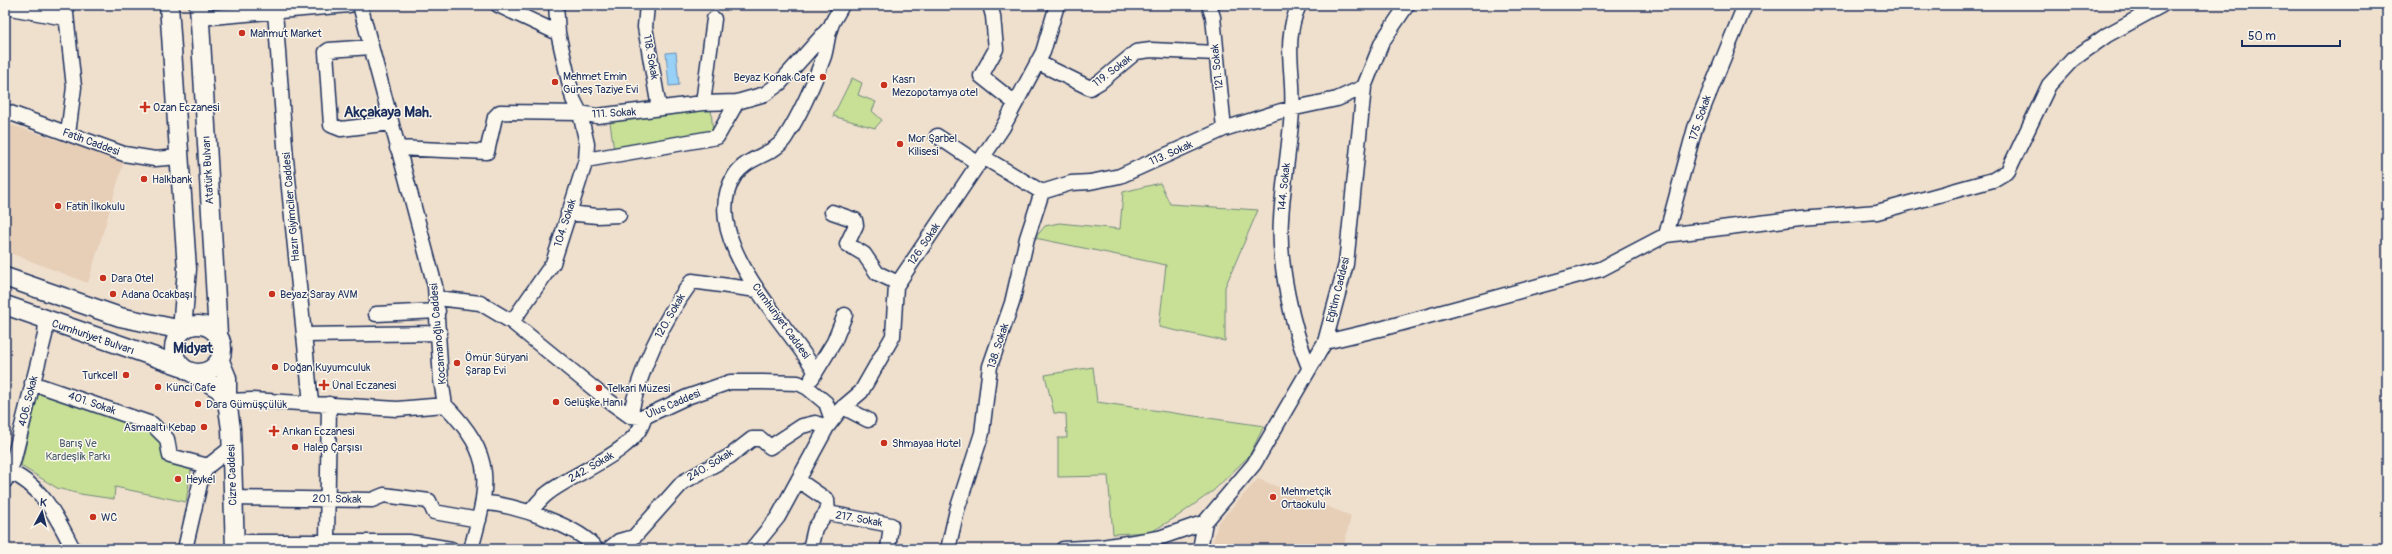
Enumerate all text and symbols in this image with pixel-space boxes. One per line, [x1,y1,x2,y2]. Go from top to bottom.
scale bar [2242,22,2340,48]
place label: Mahmut Market [250,27,322,40]
marker: Mahmut Market [237,28,247,38]
text: 50 m [2248,29,2276,44]
street label: 118. Sokak [641,33,661,81]
street label: 121. Sokak [1208,43,1226,91]
street label: 119. Sokak [1090,52,1134,90]
place label: Mehmet Emin Güneş Taziye Evi [563,70,638,96]
place label: Beyaz Konak Cafe [734,71,816,84]
marker: Beyaz Konak Cafe [818,72,828,82]
place label: Kasrı Mezopotamya otel [892,73,978,99]
marker: Mehmet Emin Güneş Taziye Evi [550,77,560,87]
marker: Kasrı Mezopotamya otel [879,80,889,90]
street label: 175. Sokak [1686,93,1714,143]
place label: Ozan Eczanesi [153,101,220,114]
marker: Ozan Eczanesi [140,102,150,112]
district label: Akçakaya Mah. [344,103,432,122]
street label: 111. Sokak [592,105,637,121]
street label: Fatih Caddesi [61,126,121,158]
place label: Mor Şarbel Kilisesi [908,132,957,158]
street label: Atatürk Bulvarı [200,135,216,205]
street label: 113. Sokak [1147,138,1195,168]
marker: Mor Şarbel Kilisesi [895,139,905,149]
street label: Hazır Giyimciler Caddesi [280,152,302,262]
street label: 144. Sokak [1275,162,1293,212]
place label: Halkbank [152,173,193,186]
marker: Halkbank [139,174,149,184]
street label: 104. Sokak [551,197,579,249]
place label: Fatih İlkokulu [66,200,125,213]
marker: Fatih İlkokulu [53,201,63,211]
street label: 126. Sokak [905,220,943,268]
street label: Eğitim Caddesi [1324,256,1352,324]
place label: Dara Otel [111,272,154,285]
marker: Dara Otel [98,273,108,283]
street label: Cumhuriyet Caddesi [749,281,813,361]
street label: Kocamanoğlu Caddesi [427,283,449,385]
place label: Adana Ocakbaşı [121,288,193,301]
place label: Beyaz Saray AVM [280,288,358,301]
marker: Adana Ocakbaşı [108,289,118,299]
marker: Beyaz Saray AVM [267,289,277,299]
street label: 120. Sokak [652,291,688,341]
street label: Cumhuriyet Bulvarı [50,317,136,357]
street label: 138. Sokak [984,321,1012,371]
district label: Midyat [173,339,214,358]
place label: Ömür Süryani Şarap Evi [465,351,528,377]
marker: Ömür Süryani Şarap Evi [452,358,462,368]
place label: Doğan Kuyumculuk [283,361,371,374]
marker: Doğan Kuyumculuk [270,362,280,372]
place label: Turkcell [82,369,118,382]
marker: Turkcell [121,370,131,380]
street label: 406. Sokak [15,374,41,428]
place label: Ünal Eczanesi [332,379,396,392]
marker: Ünal Eczanesi [319,380,329,390]
place label: Künci Cafe [166,381,216,394]
marker: Künci Cafe [153,382,163,392]
place label: Telkari Müzesi [607,382,670,395]
marker: Telkari Müzesi [594,383,604,393]
street label: Ulus Caddesi [644,387,702,421]
street label: 401. Sokak [66,389,118,417]
place label: Gelüşke Hanı [564,396,623,409]
marker: Gelüşke Hanı [551,397,561,407]
place label: Dara Gümüşçülük [206,398,288,411]
marker: Dara Gümüşçülük [193,399,203,409]
place label: Asmaaltı Kebap [124,421,196,434]
marker: Asmaaltı Kebap [199,422,209,432]
place label: Arıkan Eczanesi [282,425,354,438]
marker: Arıkan Eczanesi [269,426,279,436]
park label: Barış Ve Kardeşlik Parkı [45,437,111,463]
place label: Shmayaa Hotel [892,437,961,450]
marker: Shmayaa Hotel [879,438,889,448]
place label: Halep Çarşısı [303,441,362,454]
marker: Halep Çarşısı [290,442,300,452]
street label: Cizre Caddesi [224,444,240,506]
street label: 240. Sokak [685,446,736,484]
street label: 242. Sokak [566,449,616,485]
place label: Heykel [186,473,215,486]
marker: Heykel [173,474,183,484]
place label: Mehmetçik Ortaokulu [1281,485,1332,511]
north arrow [22,492,62,532]
street label: 201. Sokak [312,492,362,506]
marker: Mehmetçik Ortaokulu [1268,492,1278,502]
text: K [39,496,48,509]
street label: 217. Sokak [834,508,884,530]
place label: WC [101,511,117,524]
marker: WC [88,512,98,522]

